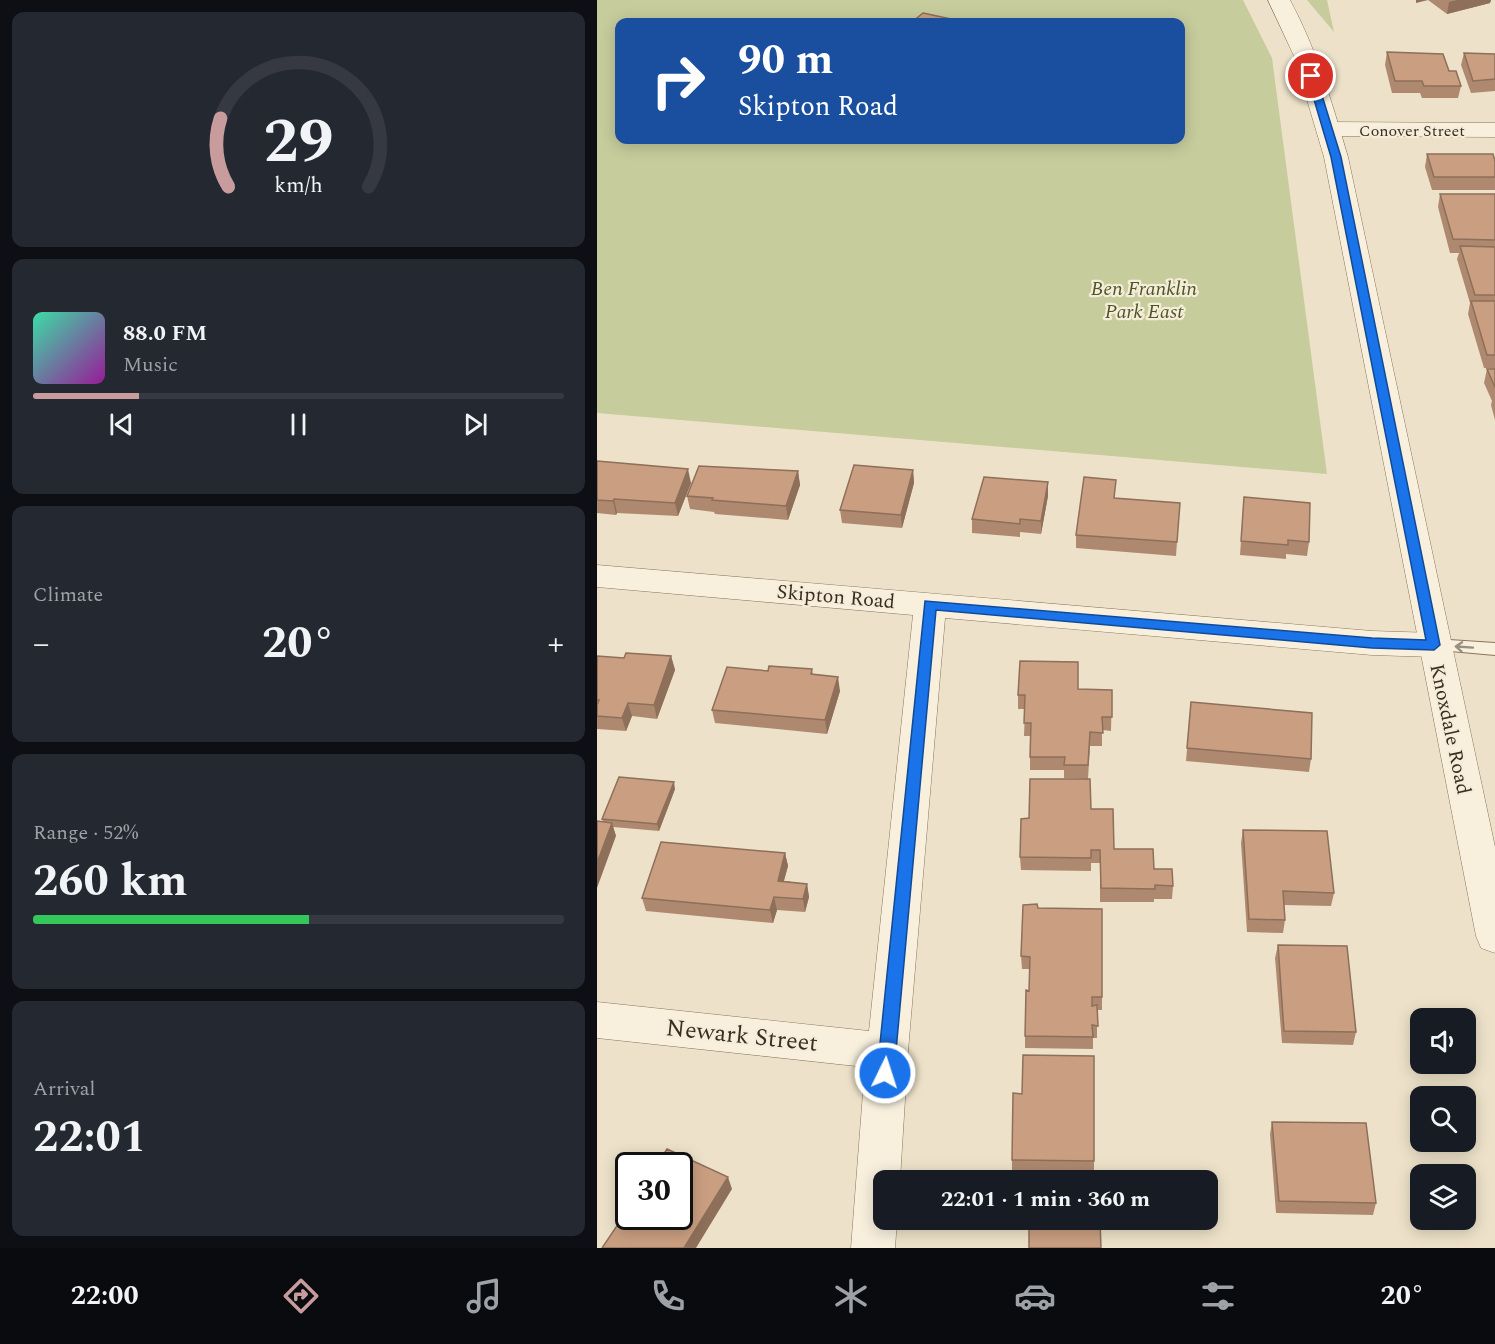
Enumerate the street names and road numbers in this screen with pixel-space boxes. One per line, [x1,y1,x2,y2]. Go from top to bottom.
street label: Conover Street [1359,119,1465,143]
street label: Skipton Road [776,577,896,617]
street label: Knoxdale Road [1422,661,1479,797]
street label: Newark Street [664,1010,820,1062]

